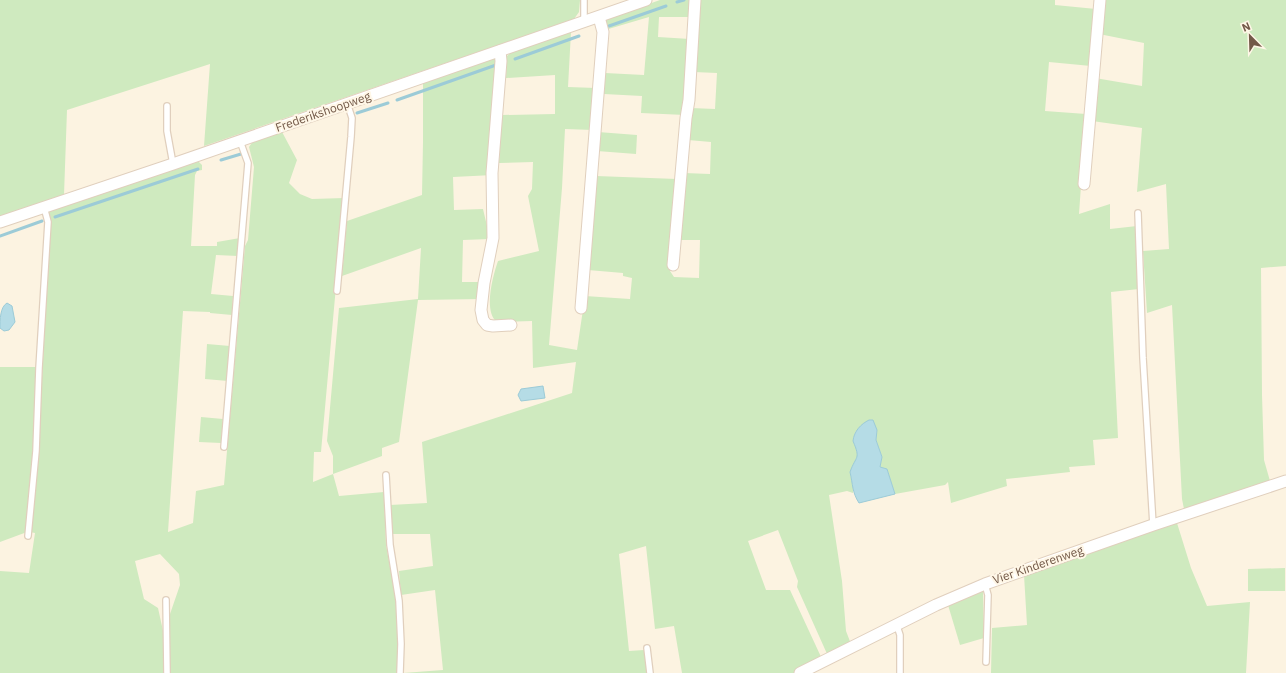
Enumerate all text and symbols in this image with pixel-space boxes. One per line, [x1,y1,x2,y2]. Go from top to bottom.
north arrow [1230,16,1270,56]
text: N [1240,19,1253,35]
street label: Frederikshoopweg [273,88,373,135]
street label: Vier Kinderenweg [991,542,1086,587]

